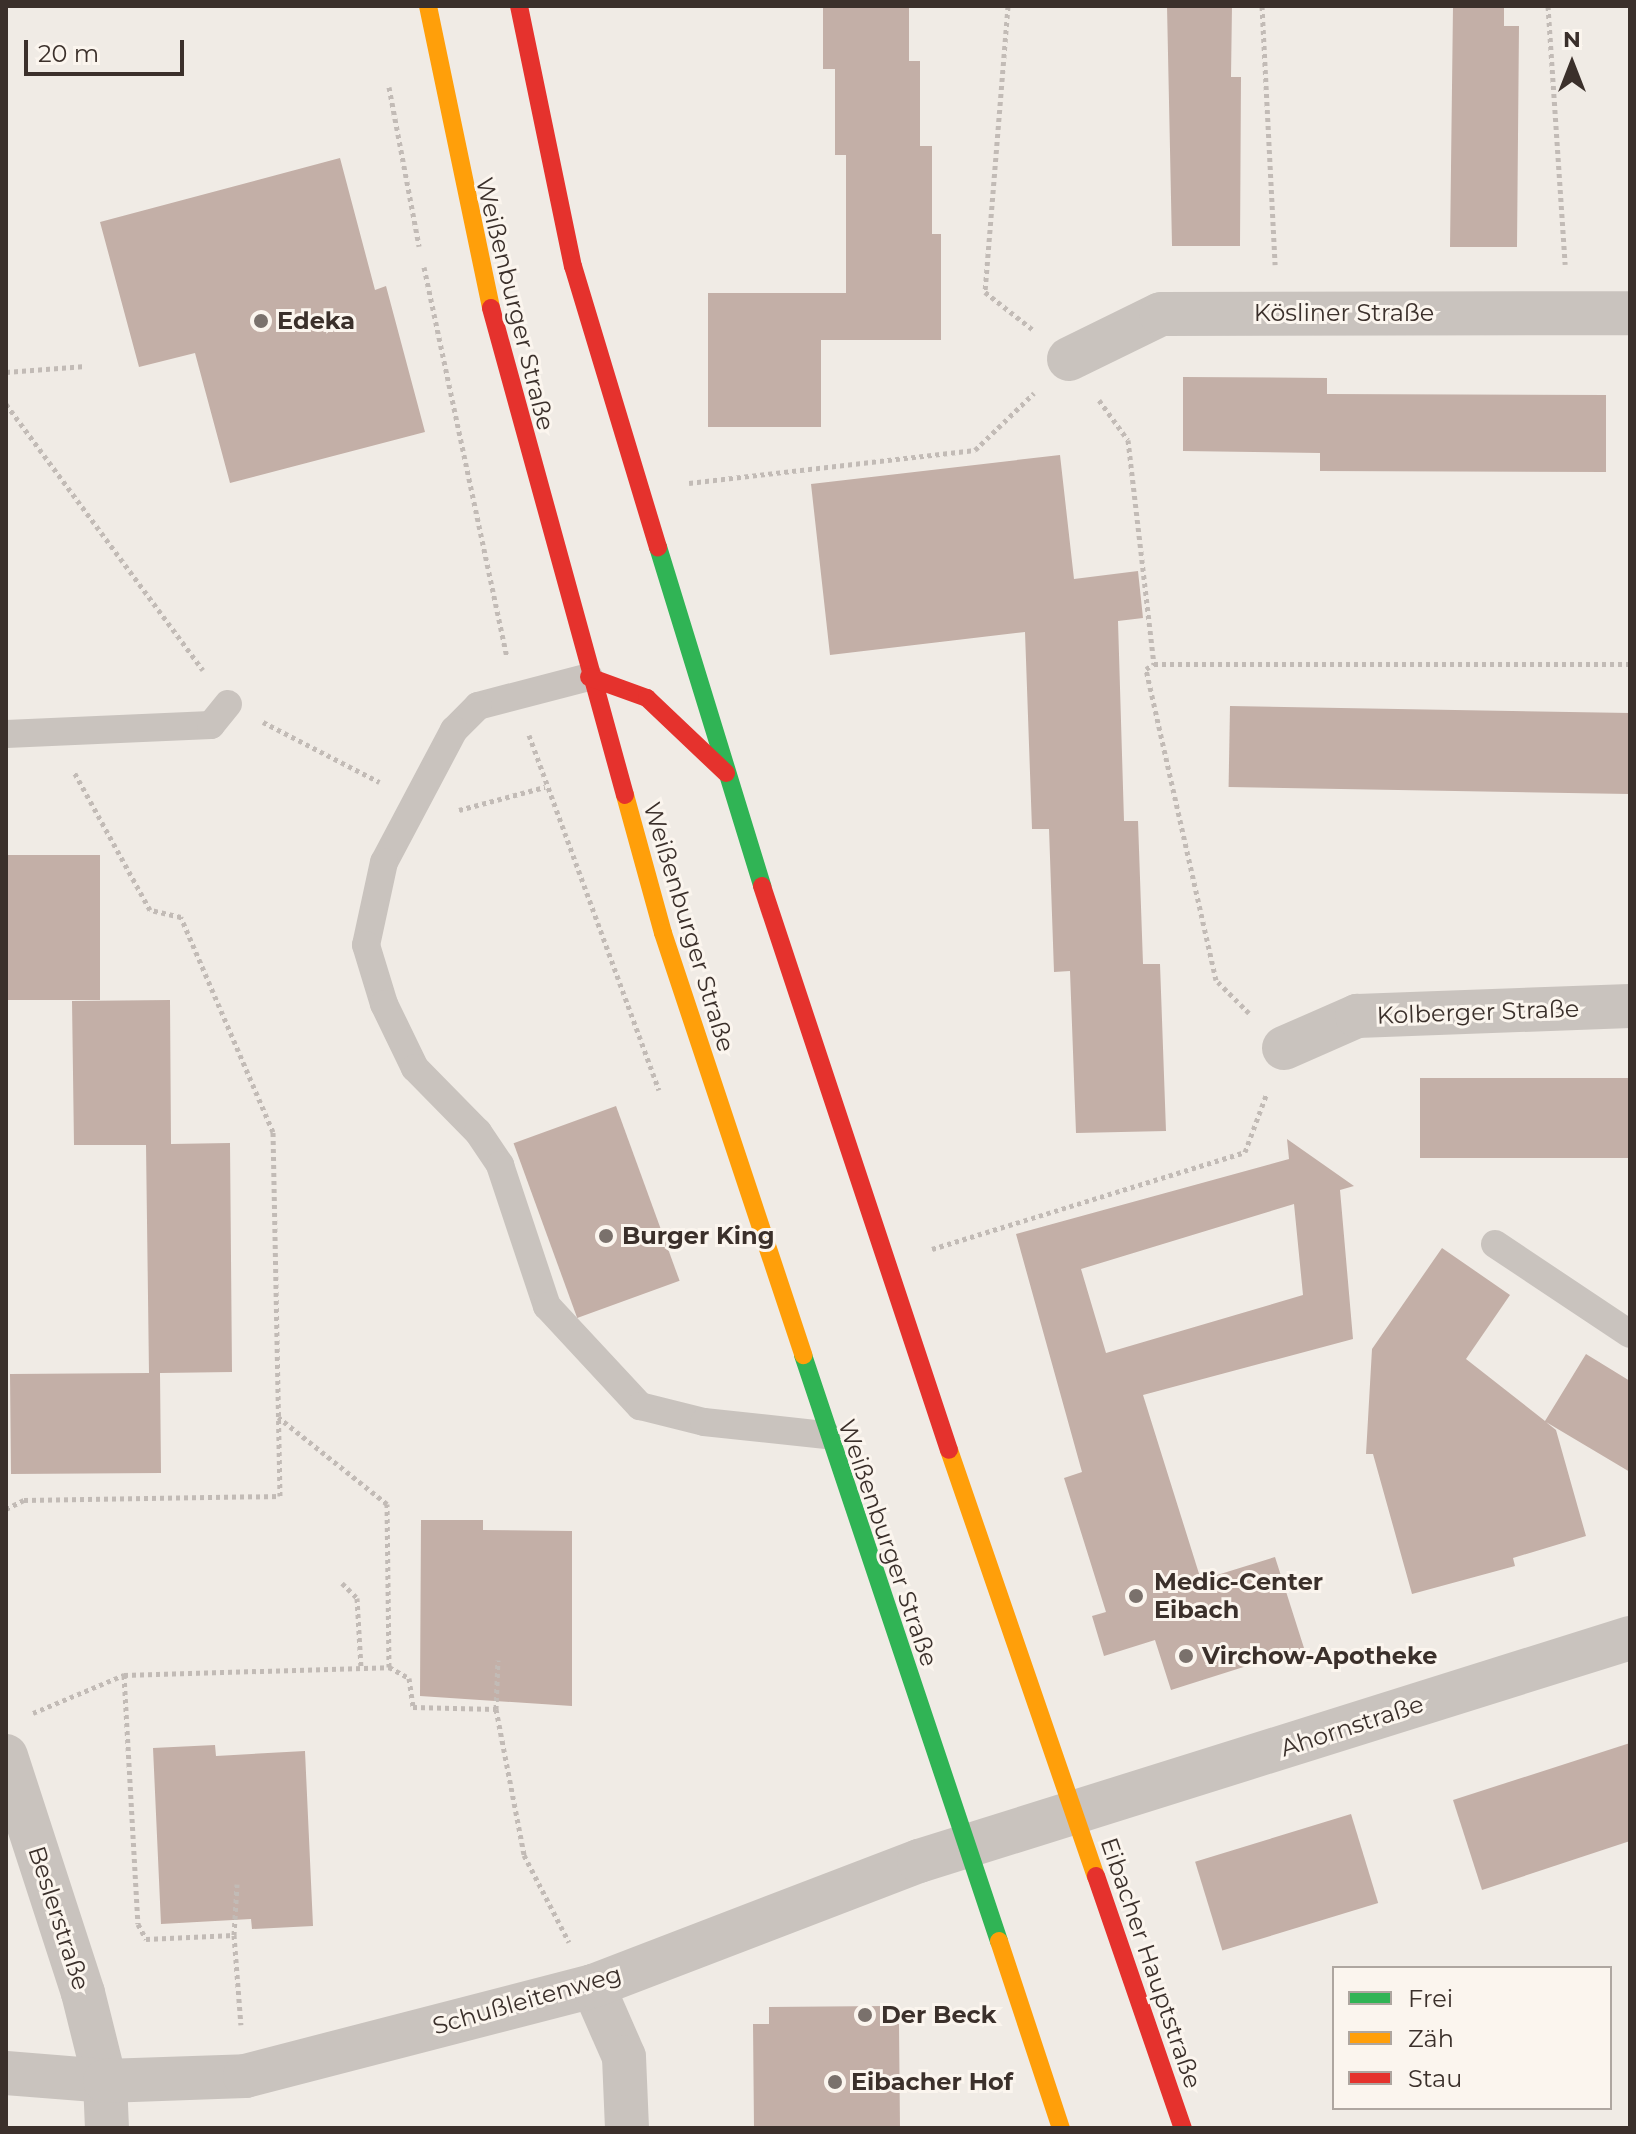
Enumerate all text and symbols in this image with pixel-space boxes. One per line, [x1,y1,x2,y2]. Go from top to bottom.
scale bar [28,24,188,74]
north arrow [1532,24,1612,104]
text: N [1563,26,1581,53]
text: 20 m [38,39,99,68]
street label: Weißenburger Straße [470,175,560,433]
street label: Kösliner Straße [1254,299,1434,327]
place label: Edeka [277,307,355,335]
marker: Edeka [252,312,270,330]
street label: Weißenburger Straße [637,799,741,1055]
street label: Kolberger Straße [1376,994,1580,1030]
place label: Burger King [622,1222,775,1250]
marker: Burger King [597,1227,615,1245]
street label: Weißenburger Straße [832,1416,944,1670]
place label: Medic-Center Eibach [1154,1568,1323,1624]
marker: Medic-Center Eibach [1125,1585,1147,1607]
place label: Virchow-Apotheke [1202,1642,1437,1670]
marker: Virchow-Apotheke [1177,1647,1195,1665]
street label: Ahornstraße [1277,1689,1427,1763]
street label: Eibacher Hauptstraße [1095,1834,1207,2092]
street label: Beslerstraße [22,1842,96,1994]
street label: Schußleitenweg [429,1959,625,2041]
legend [1332,1966,1612,2110]
text: Frei [1408,1984,1453,2013]
place label: Der Beck [881,2001,996,2029]
marker: Der Beck [856,2006,874,2024]
text: Zäh [1408,2024,1454,2053]
text: Stau [1408,2064,1462,2093]
place label: Eibacher Hof [851,2068,1013,2096]
marker: Eibacher Hof [826,2073,844,2091]

